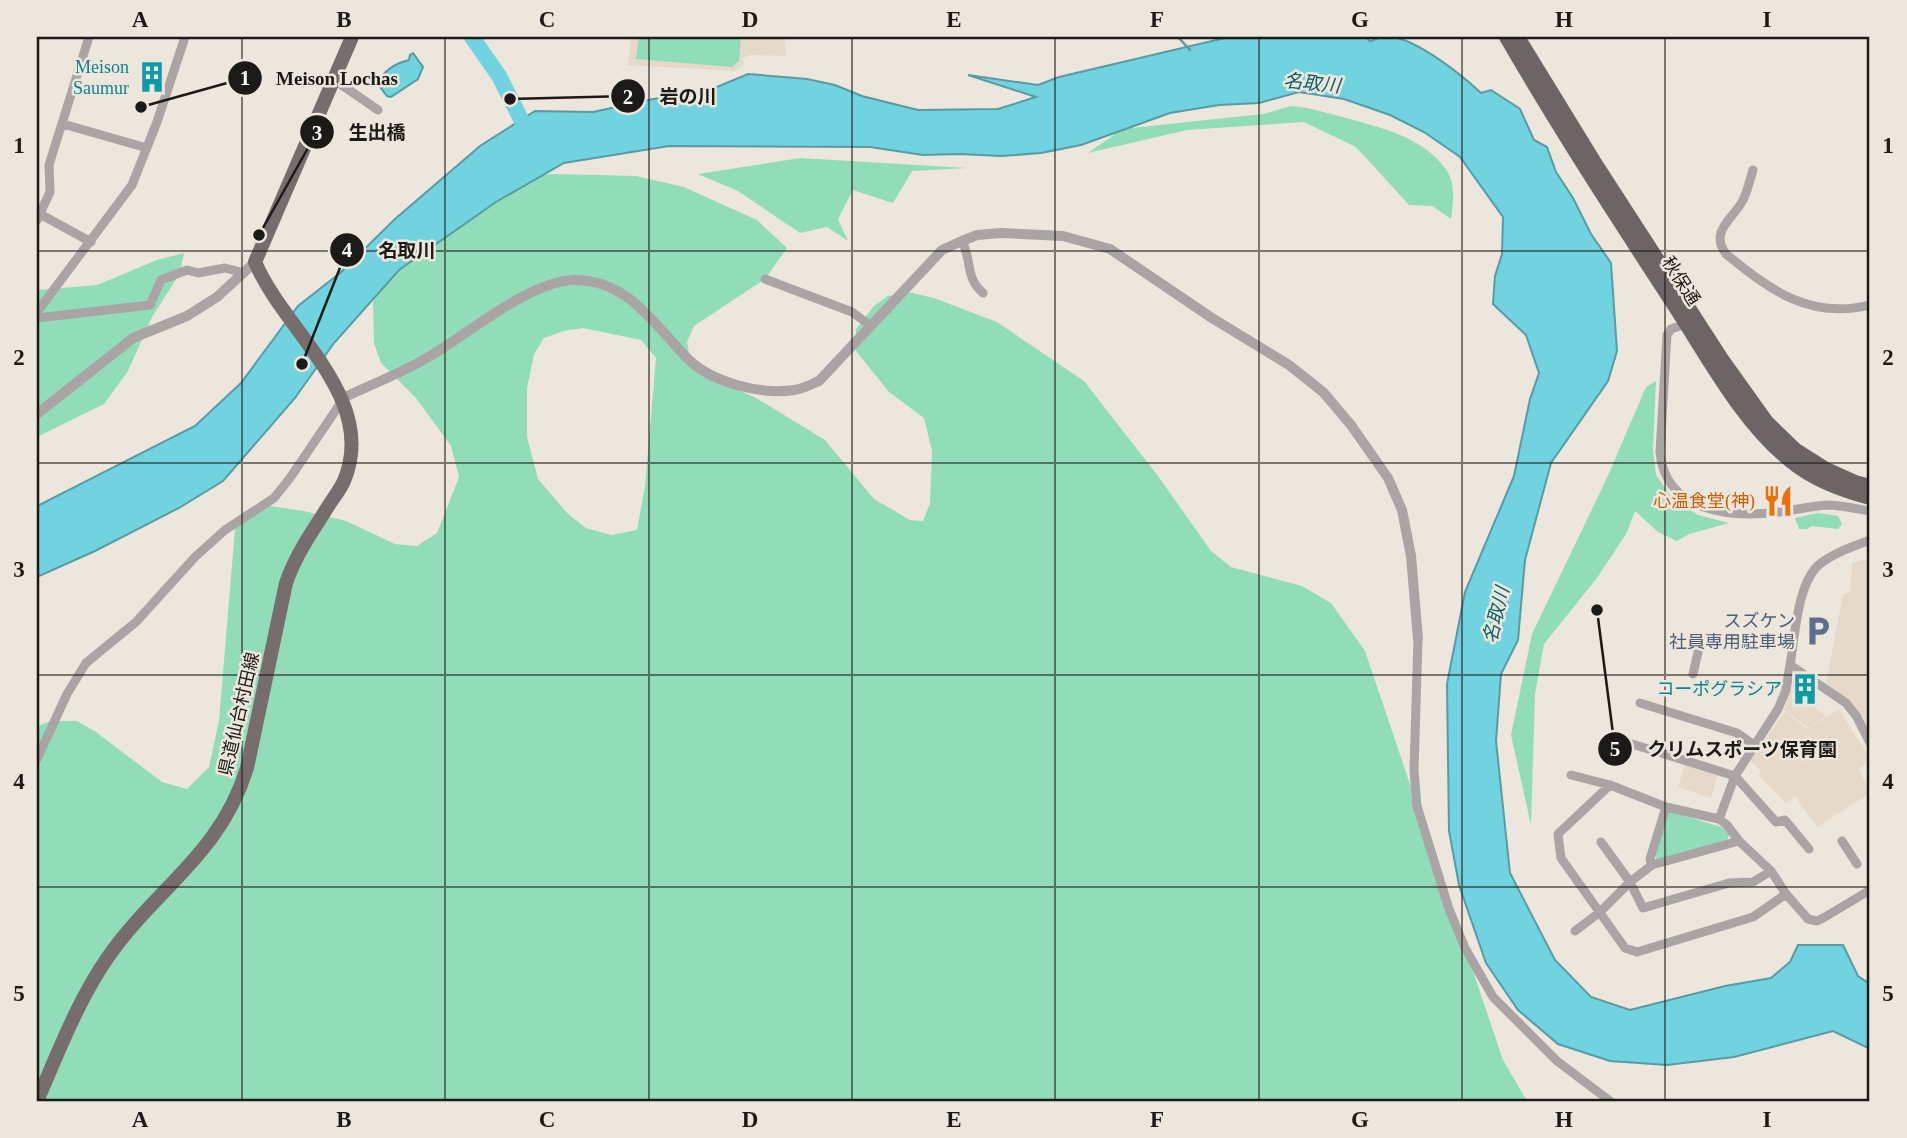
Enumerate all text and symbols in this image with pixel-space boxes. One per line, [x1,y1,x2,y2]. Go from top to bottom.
text: A [132,7,149,32]
text: B [336,7,352,32]
text: C [539,7,555,32]
text: D [742,7,758,32]
text: E [946,7,962,32]
text: F [1150,7,1164,32]
text: G [1351,7,1369,32]
text: H [1555,7,1573,32]
text: I [1763,7,1772,32]
place label: Meison Saumur [73,57,129,98]
callout: Meison Lochas [227,58,412,98]
building icon: Meison Saumur [135,60,169,94]
text: 1 [240,66,250,90]
text: Meison Lochas [276,68,398,89]
water label: 名取川 [1283,70,1343,97]
callout: 岩の川 [611,76,731,116]
text: 2 [623,85,633,109]
text: 岩の川 [659,86,717,107]
callout: 生出橋 [300,112,420,152]
text: 3 [312,121,322,145]
text: 生出橋 [348,122,406,143]
text: 1 [13,133,25,158]
text: 1 [1882,133,1894,158]
callout: 名取川 [329,230,449,270]
text: 4 [342,238,353,262]
text: 名取川 [378,240,436,261]
street label: 秋保通 [1658,253,1704,309]
text: 2 [13,345,25,370]
text: 2 [1882,345,1894,370]
restaurant icon: 心温食堂(神) [1761,484,1795,518]
place label: 心温食堂(神) [1653,491,1755,512]
text: 3 [13,557,25,582]
text: 3 [1882,557,1894,582]
water label: 名取川 [1479,583,1514,645]
place label: スズケン 社員専用駐車場 [1669,611,1795,652]
parking icon: スズケン 社員専用駐車場 [1801,614,1835,648]
street label: 県道仙台村田線 [215,650,263,778]
building icon: コーポグラシア [1788,672,1822,706]
place label: コーポグラシア [1656,679,1782,699]
callout: クリムスポーツ保育園 [1598,729,1851,769]
text: 5 [1610,737,1620,761]
text: クリムスポーツ保育園 [1647,739,1837,760]
text: 4 [13,769,25,794]
text: 4 [1882,769,1894,794]
text: 5 [13,981,25,1006]
text: 5 [1882,981,1894,1006]
text: A [132,1107,149,1132]
text: B [336,1107,352,1132]
text: C [539,1107,555,1132]
text: D [742,1107,758,1132]
text: E [946,1107,962,1132]
text: F [1150,1107,1164,1132]
text: G [1351,1107,1369,1132]
text: H [1555,1107,1573,1132]
text: I [1763,1107,1772,1132]

